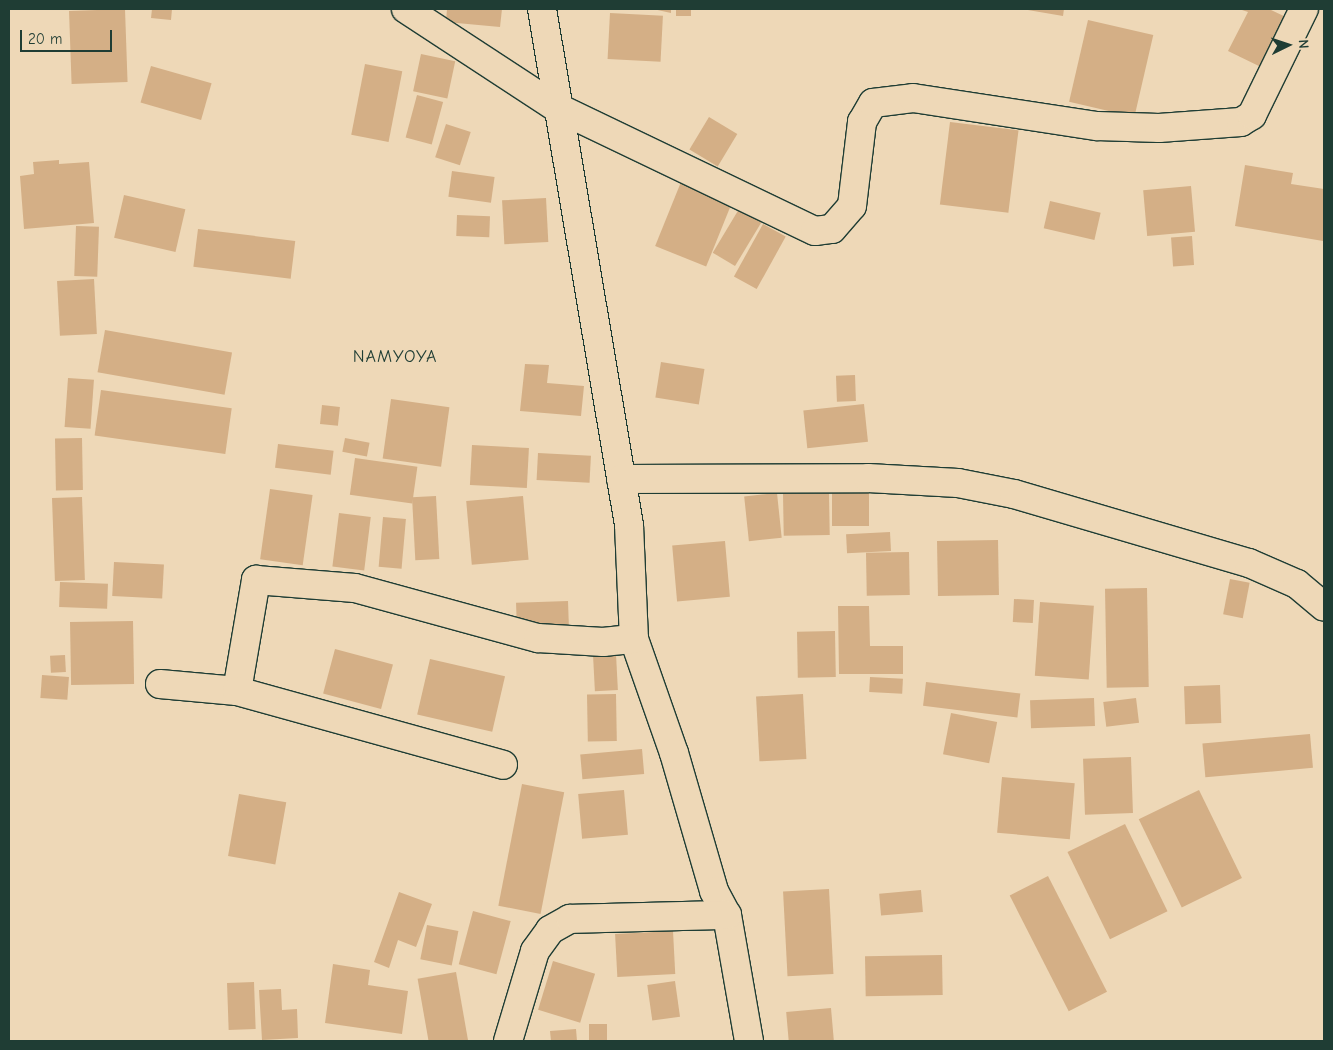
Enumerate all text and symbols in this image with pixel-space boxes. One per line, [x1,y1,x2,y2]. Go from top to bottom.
scale bar [22,20,115,52]
north arrow [1263,20,1313,70]
text: 20 m [28,30,62,48]
text: N [1295,39,1312,49]
district label: NAMYOYA [352,346,438,368]

